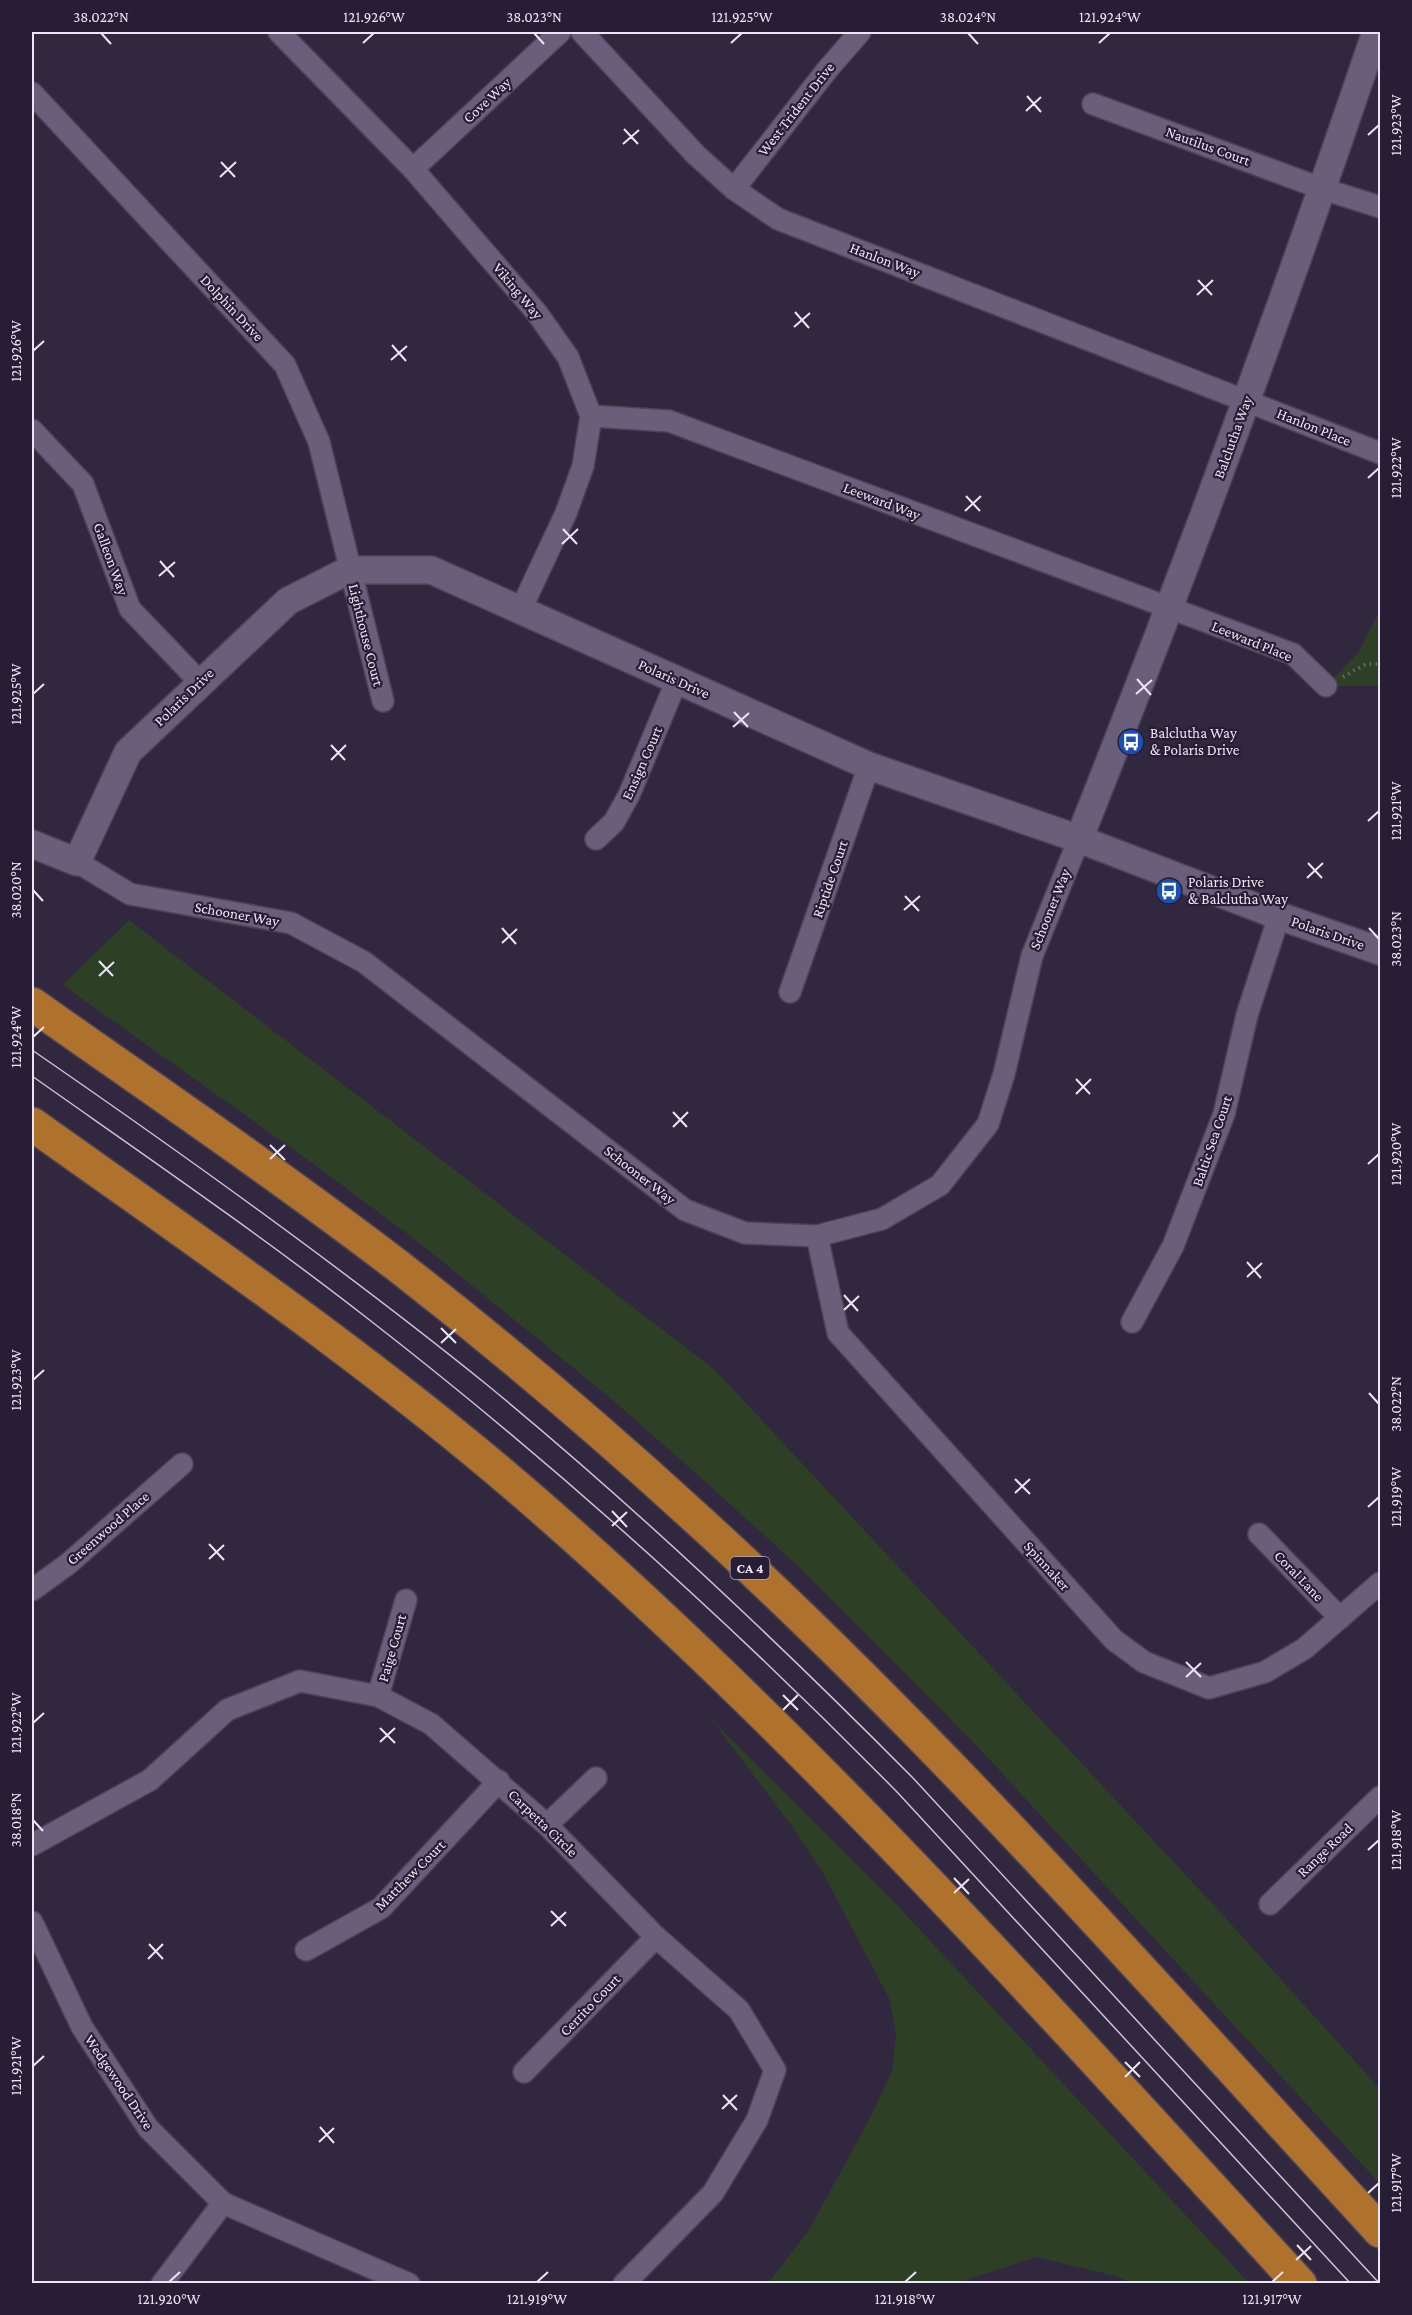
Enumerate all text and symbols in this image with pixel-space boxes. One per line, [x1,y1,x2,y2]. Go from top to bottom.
text: 38.022°N [73,9,129,25]
text: 121.926°W [343,9,405,25]
text: 38.023°N [506,9,562,25]
text: 121.925°W [711,9,773,25]
text: 38.024°N [940,9,996,25]
text: 121.924°W [1079,9,1141,25]
street label: West Trident Drive [755,59,838,159]
street label: Cove Way [460,74,515,127]
text: 121.923°W [1388,94,1404,156]
street label: Nautilus Court [1164,123,1253,169]
street label: Hanlon Way [847,239,922,282]
street label: Viking Way [489,260,546,323]
street label: Dolphin Drive [197,272,267,345]
text: 121.926°W [8,320,24,382]
street label: Balclutha Way [1211,393,1256,481]
street label: Hanlon Place [1275,405,1354,449]
text: 121.922°W [1388,437,1404,499]
street label: Leeward Way [841,479,923,524]
street label: Galleon Way [90,521,132,598]
street label: Lighthouse Court [345,582,387,689]
street label: Leeward Place [1209,618,1295,665]
street label: Polaris Drive [636,656,712,702]
text: 121.925°W [8,663,24,725]
street label: Polaris Drive [151,665,217,729]
street label: Ensign Court [619,723,667,803]
place label: Balclutha Way & Polaris Drive [1150,725,1240,758]
bus stop icon: Balclutha Way & Polaris Drive [1116,727,1146,757]
text: 121.921°W [1388,781,1404,840]
street label: Riptide Court [809,837,852,920]
text: 38.020°N [8,861,24,919]
street label: Schooner Way [1027,866,1074,952]
place label: Polaris Drive & Balclutha Way [1188,874,1288,908]
bus stop icon: Polaris Drive & Balclutha Way [1154,876,1184,906]
street label: Schooner Way [193,899,281,930]
text: 38.023°N [1388,911,1404,967]
street label: Polaris Drive [1289,913,1367,953]
text: 121.924°W [8,1006,24,1068]
street label: Baltic Sea Court [1189,1093,1235,1188]
text: 121.920°W [1388,1122,1404,1185]
street label: Schooner Way [601,1142,679,1209]
text: 121.923°W [8,1349,24,1411]
text: 38.022°N [1388,1376,1404,1432]
text: 121.919°W [1388,1467,1404,1527]
street label: Greenwood Place [64,1488,153,1568]
street label: Spinnaker [1020,1538,1074,1595]
street label: Coral Lane [1271,1547,1327,1605]
road number: CA 4 [730,1557,770,1579]
street label: Paige Court [375,1612,410,1684]
text: 121.922°W [8,1692,24,1754]
street label: Carpetta Circle [505,1786,581,1861]
text: 38.018°N [8,1793,24,1847]
text: 121.918°W [1388,1810,1404,1870]
street label: Range Road [1294,1820,1357,1881]
street label: Matthew Court [372,1836,449,1913]
street label: Cerrito Court [557,1970,624,2039]
street label: Wedgewood Drive [81,2032,157,2133]
text: 121.921°W [8,2036,24,2095]
text: 121.917°W [1388,2153,1404,2213]
text: 121.920°W [138,2291,201,2307]
text: 121.919°W [507,2291,567,2307]
text: 121.918°W [875,2291,935,2307]
text: 121.917°W [1242,2291,1302,2307]

